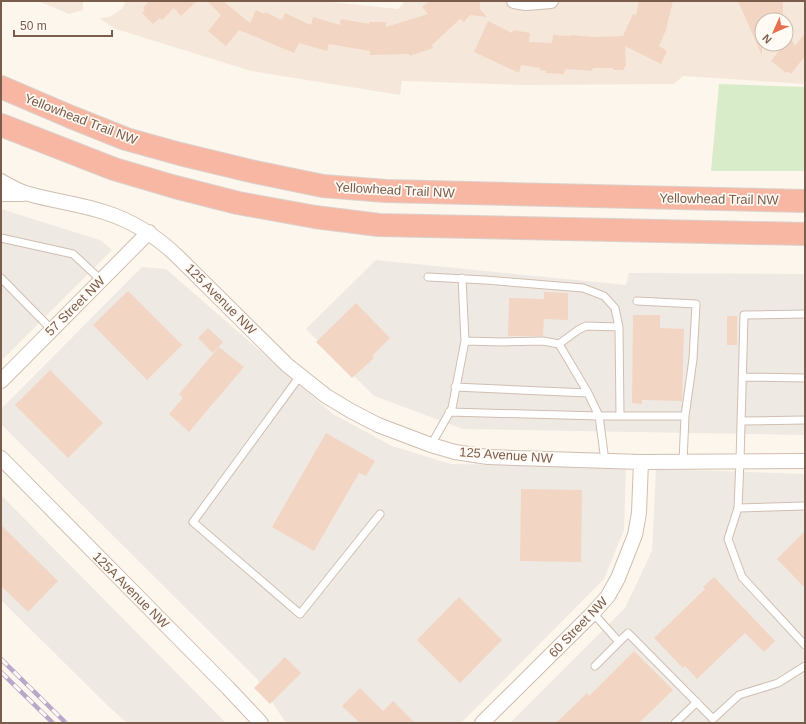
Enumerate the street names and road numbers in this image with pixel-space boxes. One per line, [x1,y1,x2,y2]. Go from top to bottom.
street label: Yellowhead Trail NW [23,91,140,148]
street label: Yellowhead Trail NW [335,179,456,201]
street label: Yellowhead Trail NW [659,190,780,208]
street label: 125 Avenue NW [183,261,260,338]
street label: 57 Street NW [42,273,108,339]
street label: 125 Avenue NW [459,444,554,466]
street label: 125A Avenue NW [90,549,173,632]
street label: 60 Street NW [546,593,611,660]

